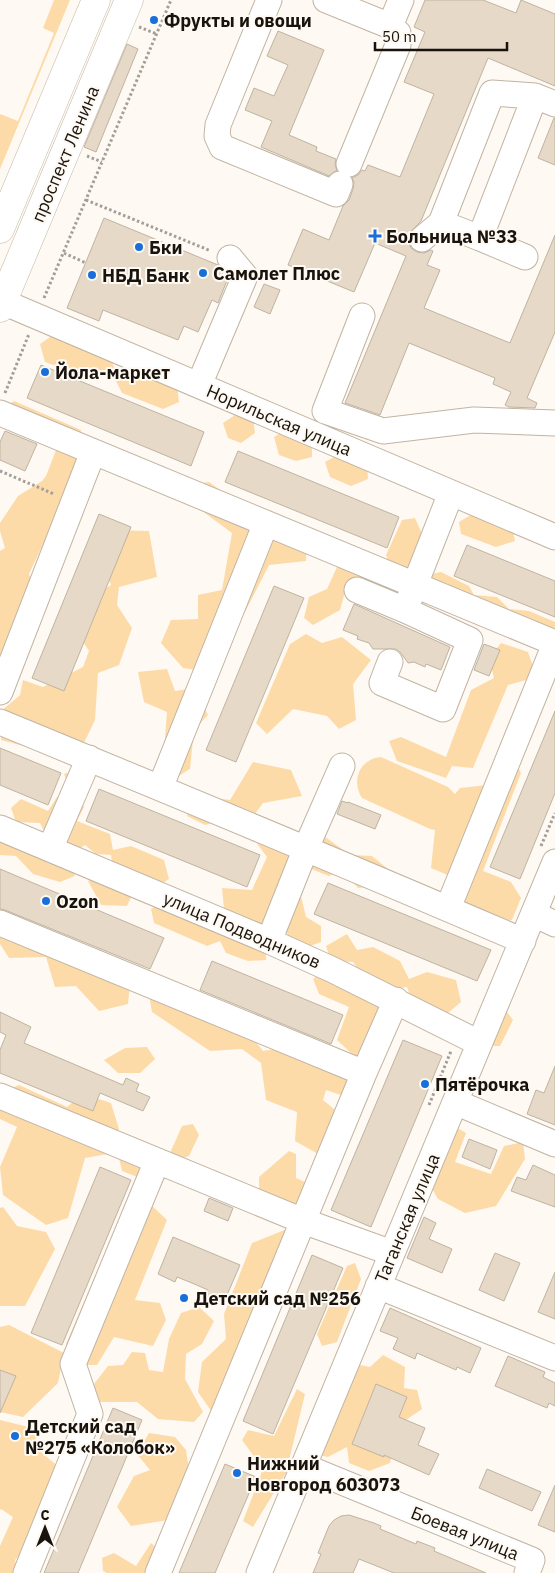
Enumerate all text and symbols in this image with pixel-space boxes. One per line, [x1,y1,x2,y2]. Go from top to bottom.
place label: Фрукты и овощи [164,9,312,32]
marker: Фрукты и овощи [148,14,160,26]
scale bar [375,20,508,52]
text: 50 m [382,27,417,46]
street label: проспект Ленина [26,82,104,226]
place label: Больница №33 [386,225,518,248]
marker: Больница №33 [368,229,382,243]
place label: Бки [149,236,182,259]
marker: Бки [133,241,145,253]
place label: Самолет Плюс [213,262,340,285]
place label: НБД Банк [102,264,190,287]
marker: Самолет Плюс [197,267,209,279]
marker: НБД Банк [86,269,98,281]
place label: Йола-маркет [55,361,170,384]
marker: Йола-маркет [39,366,51,378]
street label: Норильская улица [203,379,355,461]
street label: улица Подводников [160,886,324,974]
place label: Ozon [56,890,99,913]
marker: Ozon [40,895,52,907]
place label: Пятёрочка [435,1073,529,1096]
marker: Пятёрочка [419,1078,431,1090]
street label: Таганская улица [369,1149,445,1286]
place label: Детский сад №256 [194,1287,361,1310]
marker: Детский сад №256 [178,1292,190,1304]
place label: Детский сад №275 «Колобок» [25,1415,175,1459]
marker: Детский сад №275 «Колобок» [9,1430,21,1442]
place label: Нижний Новгород 603073 [247,1452,400,1496]
marker: Нижний Новгород 603073 [231,1467,243,1479]
street label: Боевая улица [408,1501,523,1565]
north arrow [20,1503,70,1553]
text: С [40,1506,50,1524]

